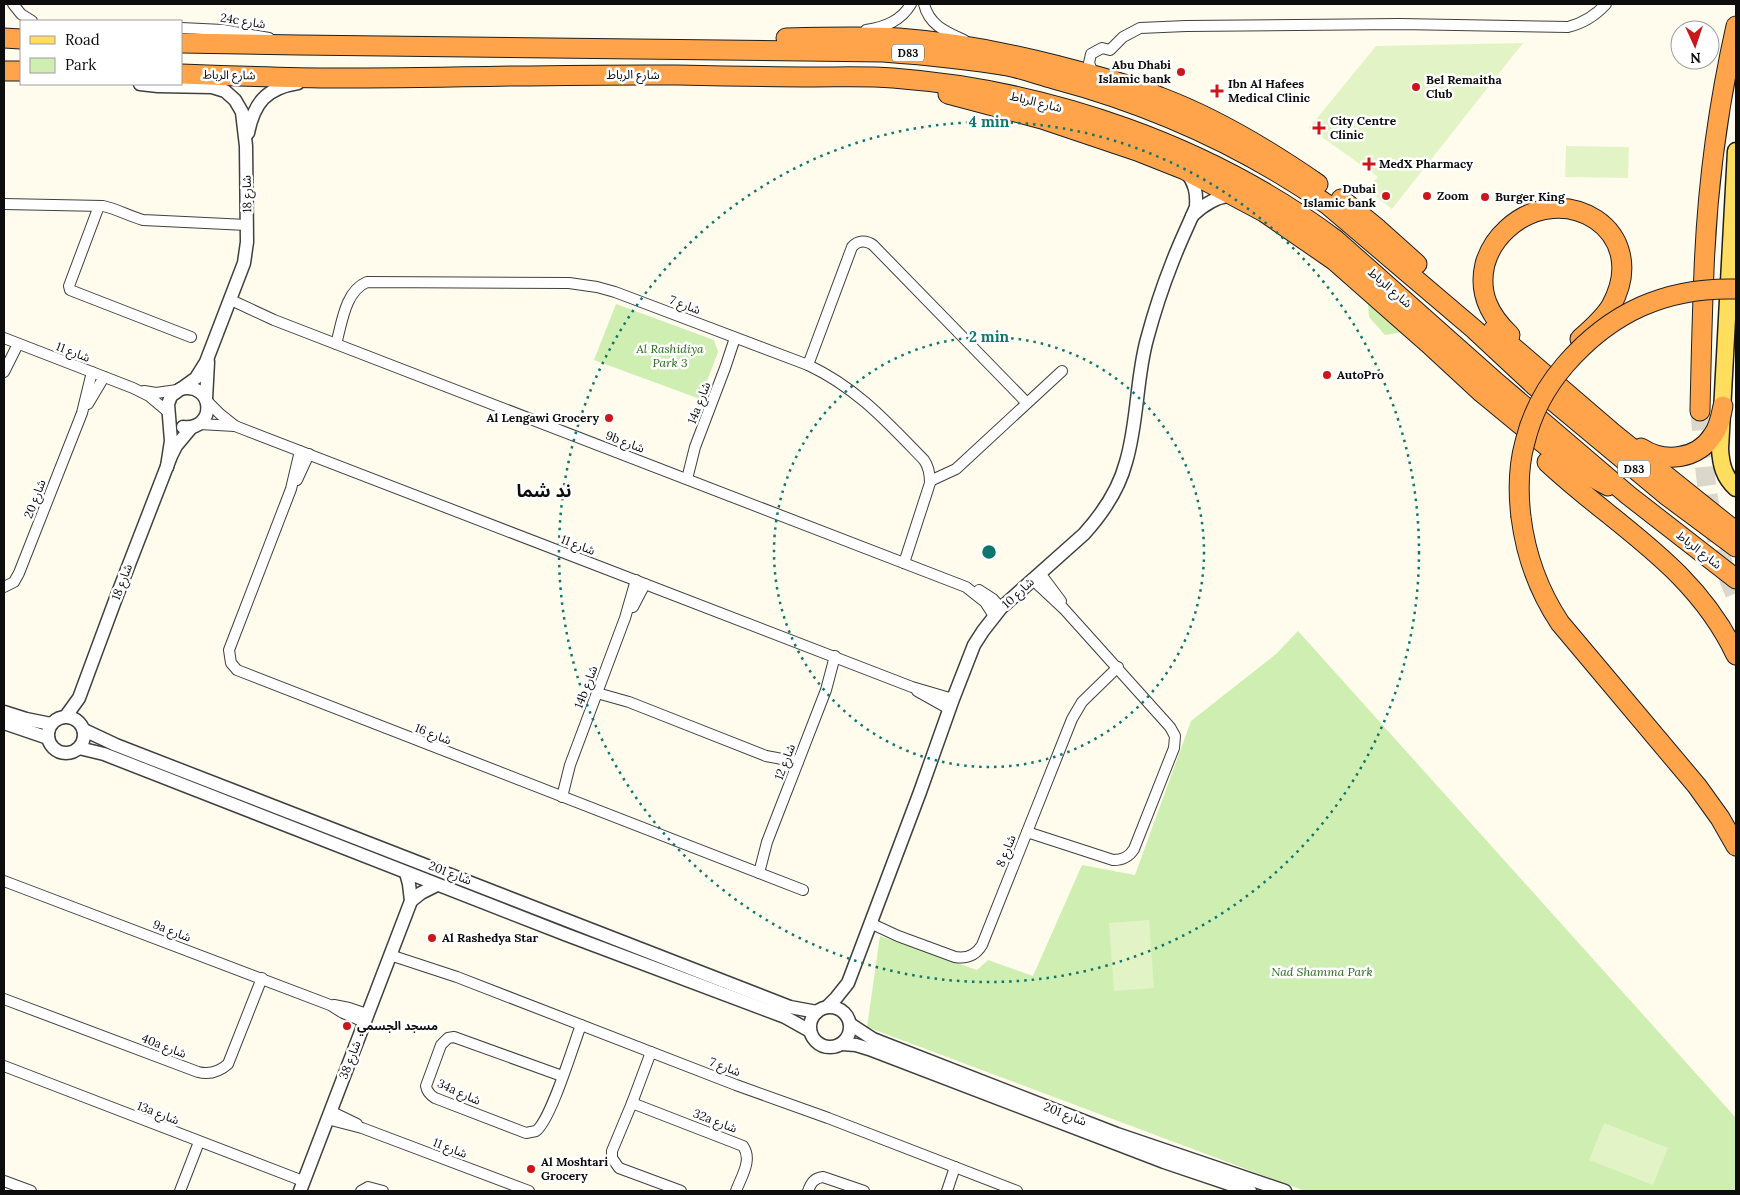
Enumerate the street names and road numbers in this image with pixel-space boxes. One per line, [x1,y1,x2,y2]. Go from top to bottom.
street label: 24c شارع [219,10,267,33]
road number: D83 [892,44,924,62]
street label: شارع الرباط [202,67,256,84]
street label: شارع الرباط [606,67,660,84]
street label: شارع الرباط [1008,88,1064,117]
street label: شارع 18 [239,175,256,213]
street label: شارع الرباط [1364,265,1415,312]
street label: شارع 7 [667,292,703,319]
street label: شارع 11 [53,338,92,367]
street label: 14a شارع [684,380,715,427]
street label: 9b شارع [603,427,647,458]
road number: D83 [1618,460,1650,478]
street label: شارع 20 [20,477,51,521]
street label: شارع الرباط [1673,527,1725,573]
street label: شارع 11 [558,531,597,560]
street label: شارع 18 [108,562,137,603]
street label: شارع 10 [999,574,1038,613]
street label: 14b شارع [571,663,602,711]
street label: شارع 16 [412,720,454,749]
street label: شارع 12 [771,742,800,783]
street label: شارع 8 [992,833,1021,870]
street label: شارع 201 [426,858,474,889]
street label: 9a شارع [150,916,193,947]
street label: 40a شارع [139,1030,189,1063]
street label: شارع 38 [335,1038,366,1082]
street label: شارع 7 [707,1054,743,1081]
street label: 34a شارع [434,1075,483,1110]
street label: 13a شارع [134,1098,181,1129]
street label: شارع 201 [1041,1099,1089,1130]
street label: 32a شارع [690,1105,739,1138]
street label: شارع 11 [430,1134,469,1163]

